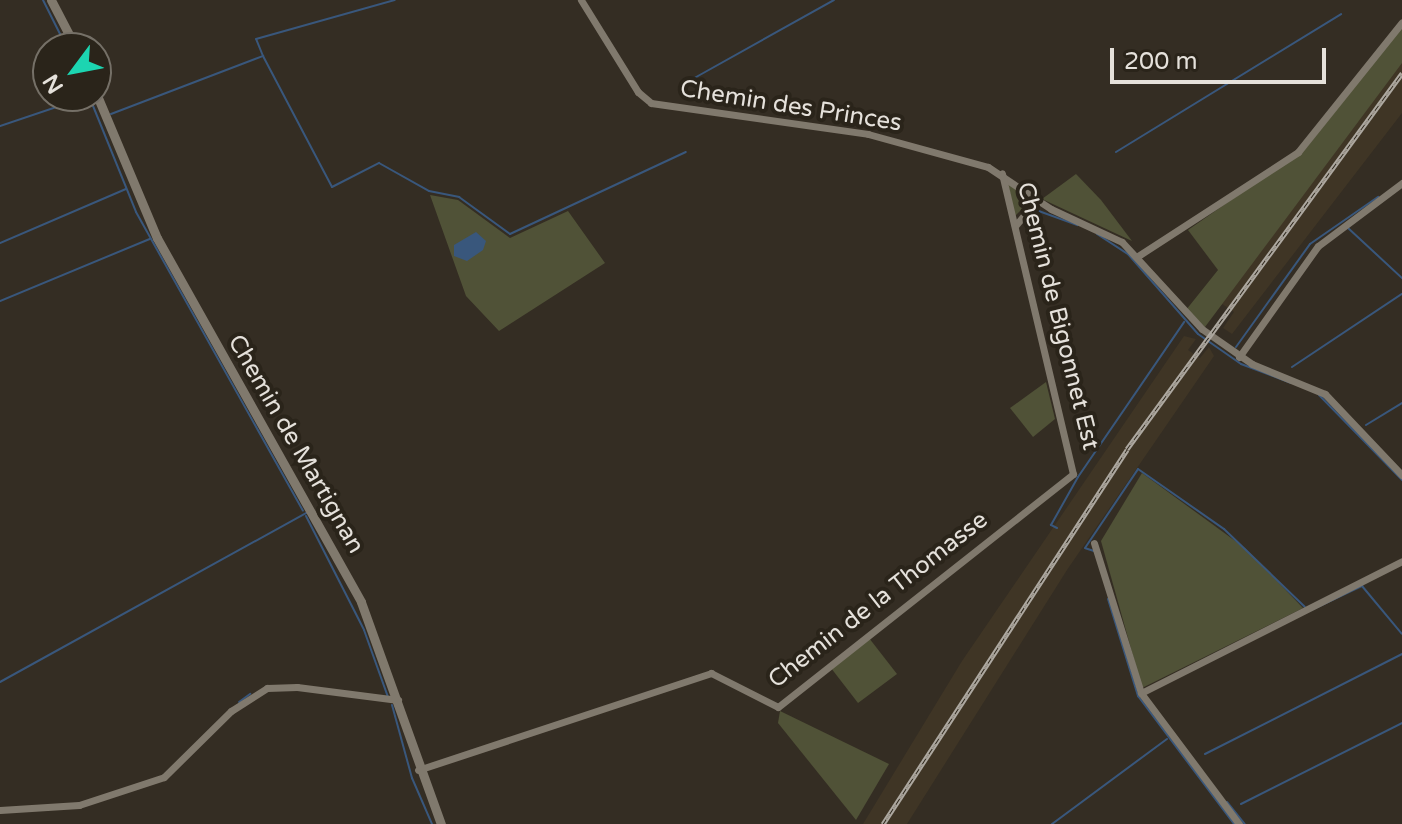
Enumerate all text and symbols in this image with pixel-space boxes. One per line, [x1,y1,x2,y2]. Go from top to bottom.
north arrow [32,32,112,112]
scale bar [1114,32,1330,82]
text: 200 m [1124,47,1198,76]
text: N [38,69,69,98]
street label: Chemin des Princes [678,74,904,138]
street label: Chemin de Bigonnet Est [1011,179,1105,453]
street label: Chemin de Martignan [222,330,370,558]
street label: Chemin de la Thomasse [763,505,993,695]

